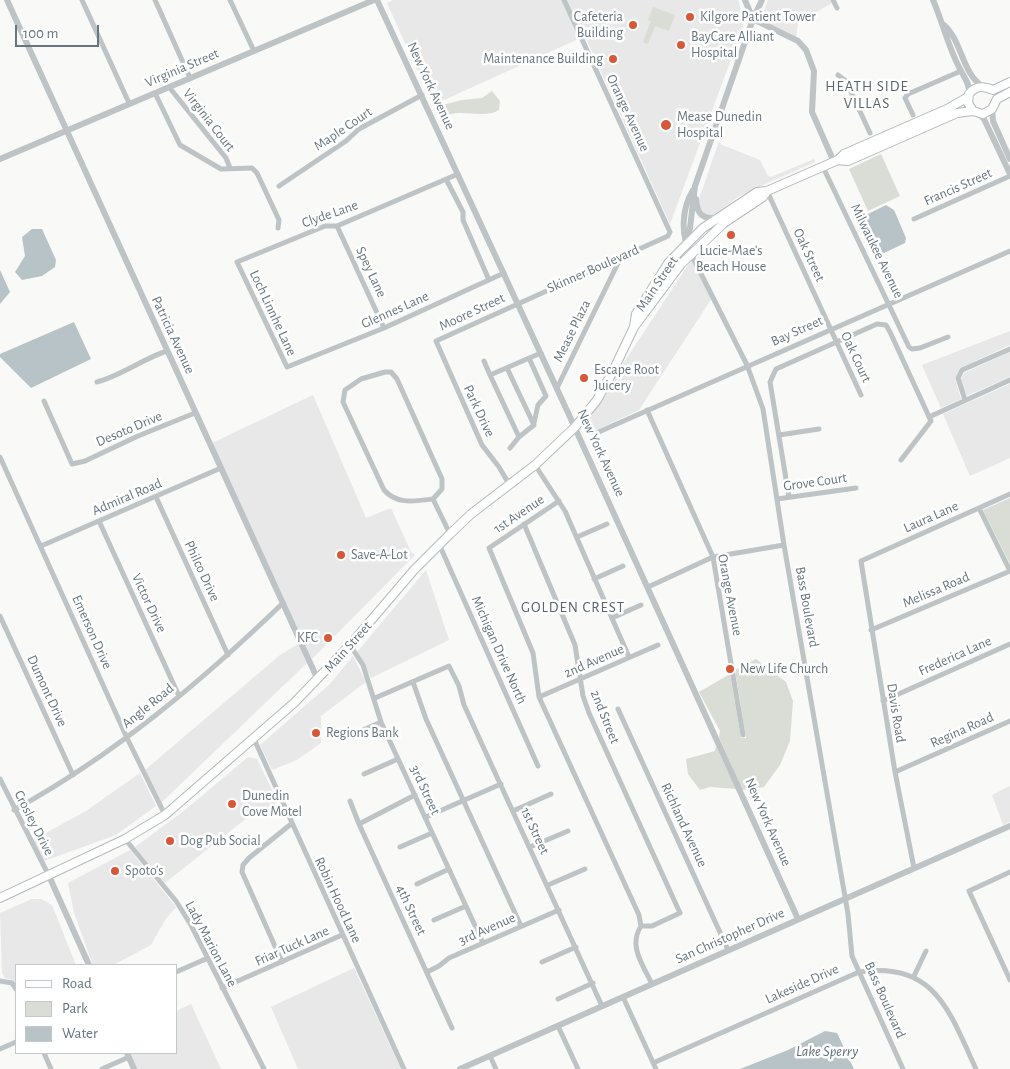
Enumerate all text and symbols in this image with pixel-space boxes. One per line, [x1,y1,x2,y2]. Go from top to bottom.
place label: Cafeteria Building [574,9,623,41]
place label: Kilgore Patient Tower [700,9,816,25]
marker: Kilgore Patient Tower [684,11,696,23]
scale bar [18,15,101,47]
marker: Cafeteria Building [627,19,639,31]
text: 100 m [23,26,58,41]
place label: BayCare Alliant Hospital [691,29,774,62]
marker: BayCare Alliant Hospital [675,39,687,51]
street label: New York Avenue [403,40,459,132]
street label: Virginia Street [143,45,221,91]
place label: Maintenance Building [483,51,603,67]
marker: Maintenance Building [607,53,619,65]
street label: Orange Avenue [603,72,653,154]
district label: HEATH SIDE VILLAS [824,77,910,112]
street label: Virginia Court [179,85,239,155]
street label: Maple Court [311,103,375,155]
place label: Mease Dunedin Hospital [677,109,762,142]
marker: Mease Dunedin Hospital [659,118,673,132]
street label: Francis Street [921,165,995,209]
street label: Clyde Lane [300,197,360,231]
street label: Milwaukee Avenue [847,201,907,301]
street label: Oak Street [789,226,829,284]
marker: Lucie-Mae's Beach House [725,229,737,241]
street label: Skinner Boulevard [544,241,642,297]
place label: Lucie-Mae's Beach House [696,243,766,276]
street label: Spey Lane [352,244,390,300]
street label: Main Street [632,253,682,315]
street label: Loch Linnhe Lane [246,267,300,359]
street label: Glennes Lane [359,288,431,332]
street label: Moore Street [436,289,508,335]
street label: Patricia Avenue [148,293,198,377]
street label: Mease Plaza [550,297,594,365]
street label: Bay Street [768,312,826,350]
street label: Oak Court [837,329,875,385]
place label: Escape Root Juicery [594,362,659,394]
marker: Escape Root Juicery [578,372,590,384]
street label: Park Drive [460,382,498,440]
street label: New York Avenue [573,407,629,499]
street label: Desoto Drive [93,408,165,450]
street label: Grove Court [782,469,848,495]
street label: Admiral Road [90,475,164,519]
street label: 1st Avenue [490,491,548,537]
street label: Laura Lane [901,497,961,537]
street label: Philco Drive [181,538,223,604]
place label: Save-A-Lot [351,547,408,563]
marker: Save-A-Lot [335,549,347,561]
street label: Orange Avenue [714,553,746,637]
street label: Bass Boulevard [792,565,822,649]
street label: Melissa Road [900,568,972,612]
street label: Victor Drive [128,571,170,635]
street label: Emerson Drive [68,592,116,672]
street label: Michigan Drive North [468,593,530,707]
district label: GOLDEN CREST [520,598,626,616]
street label: Main Street [321,618,375,676]
place label: KFC [297,630,318,646]
marker: KFC [322,632,334,644]
street label: Frederica Lane [916,632,994,680]
street label: 2nd Avenue [561,640,627,682]
street label: Dumont Drive [23,653,71,729]
place label: New Life Church [740,661,828,677]
marker: New Life Church [724,663,736,675]
street label: Angle Road [119,680,177,732]
street label: Davis Road [883,682,909,744]
street label: 2nd Street [587,688,623,746]
street label: Regina Road [928,709,996,751]
place label: Regions Bank [326,725,399,741]
marker: Regions Bank [310,727,322,739]
street label: 3rd Street [406,763,444,817]
street label: New York Avenue [741,775,795,869]
street label: Richland Avenue [657,780,711,870]
street label: Crosley Drive [10,788,58,858]
place label: Dunedin Cove Motel [242,788,302,820]
marker: Dunedin Cove Motel [226,798,238,810]
street label: 1st Street [517,805,553,857]
place label: Dog Pub Social [180,833,261,849]
marker: Dog Pub Social [164,835,176,847]
street label: Robin Hood Lane [311,854,365,946]
place label: Spoto's [125,863,163,879]
marker: Spoto's [109,865,121,877]
street label: 4th Street [392,882,430,938]
street label: Lady Marion Lane [181,898,241,990]
street label: San Christopher Drive [673,904,787,968]
street label: 3rd Avenue [456,909,518,949]
street label: Friar Tuck Lane [252,922,332,970]
street label: Bass Boulevard [861,959,909,1041]
street label: Lakeside Drive [763,960,841,1008]
legend [15,964,178,1054]
text: Road [62,976,92,991]
text: Park [62,1001,88,1016]
text: Water [62,1026,98,1041]
water label: Lake Sperry [796,1042,858,1060]

